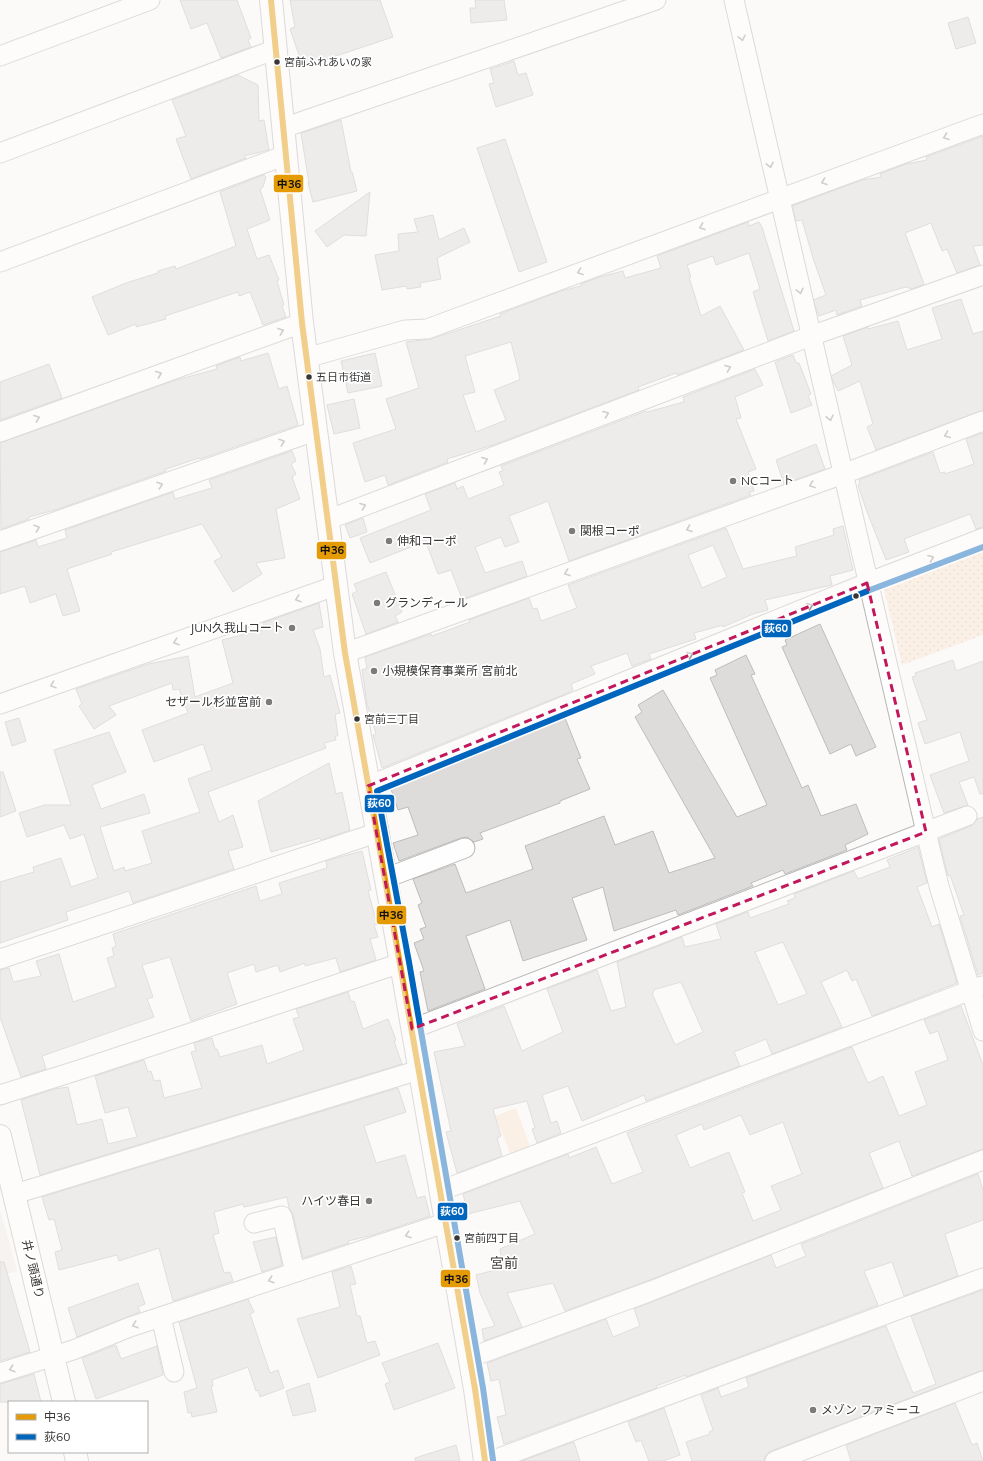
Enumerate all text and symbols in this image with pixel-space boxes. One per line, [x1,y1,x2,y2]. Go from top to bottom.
one-way arrow [738,35,746,41]
place label: 宮前ふれあいの家 [284,55,372,69]
marker: 宮前ふれあいの家 [272,57,282,67]
one-way arrow [943,133,950,141]
one-way arrow [766,162,774,168]
line badge: 中36 [273,174,304,193]
text: 中36 [277,177,301,191]
one-way arrow [821,177,828,186]
one-way arrow [699,222,706,231]
one-way arrow [577,267,584,275]
one-way arrow [796,288,804,295]
one-way arrow [278,327,285,335]
one-way arrow [724,364,731,373]
place label: 五日市街道 [316,370,371,384]
one-way arrow [155,371,162,379]
marker: 五日市街道 [304,372,314,382]
one-way arrow [603,411,610,419]
one-way arrow [33,415,40,423]
one-way arrow [826,415,834,421]
one-way arrow [943,430,950,438]
one-way arrow [279,439,286,447]
one-way arrow [481,457,488,465]
place label: NCコート [741,473,794,488]
marker: NCコート [728,476,738,486]
one-way arrow [808,481,815,489]
one-way arrow [156,482,163,490]
one-way arrow [360,503,367,511]
place label: 関根コーポ [580,523,640,538]
one-way arrow [33,525,40,533]
one-way arrow [686,525,693,533]
marker: 関根コーポ [567,526,577,536]
place label: 伸和コーポ [397,533,457,548]
marker: 伸和コーポ [384,536,394,546]
line badge: 中36 [316,541,347,560]
text: 中36 [320,543,344,557]
one-way arrow [928,555,935,563]
one-way arrow [564,569,571,577]
unlabelled marker [851,591,861,601]
one-way arrow [295,594,302,603]
place label: グランディール [385,595,468,610]
marker: グランディール [372,598,382,608]
one-way arrow [806,603,814,611]
line badge: 荻60 [761,619,792,638]
place label: JUN久我山コート [190,620,284,635]
text: 荻60 [764,621,788,635]
marker: JUN久我山コート [287,623,297,633]
one-way arrow [172,637,179,646]
one-way arrow [686,652,693,660]
place label: 小規模保育事業所 宮前北 [382,663,517,678]
marker: 小規模保育事業所 宮前北 [369,666,379,676]
one-way arrow [50,680,57,689]
place label: セザール杉並宮前 [165,694,261,709]
marker: セザール杉並宮前 [264,697,274,707]
place label: 宮前三丁目 [364,712,419,726]
marker: 宮前三丁目 [352,714,362,724]
line badge: 荻60 [364,794,395,813]
text: 荻60 [367,796,391,810]
line badge: 中36 [376,905,407,925]
text: 中36 [379,908,403,922]
place label: ハイツ春日 [301,1193,361,1208]
marker: ハイツ春日 [364,1196,374,1206]
line badge: 荻60 [437,1202,468,1221]
text: 荻60 [440,1204,464,1218]
one-way arrow [405,1230,412,1239]
place label: 宮前四丁目 [464,1231,519,1245]
marker: 宮前四丁目 [452,1233,462,1243]
street label: 井ノ頭通り [19,1238,48,1300]
district label: 宮前 [490,1254,518,1272]
line badge: 中36 [440,1269,471,1288]
text: 中36 [444,1272,468,1286]
one-way arrow [268,1275,275,1284]
one-way arrow [132,1321,139,1329]
one-way arrow [9,1364,16,1373]
legend [8,1401,148,1453]
place label: メゾン ファミーユ [821,1402,920,1417]
marker: メゾン ファミーユ [808,1405,818,1415]
text: 中36 [44,1409,70,1424]
text: 荻60 [44,1429,70,1444]

